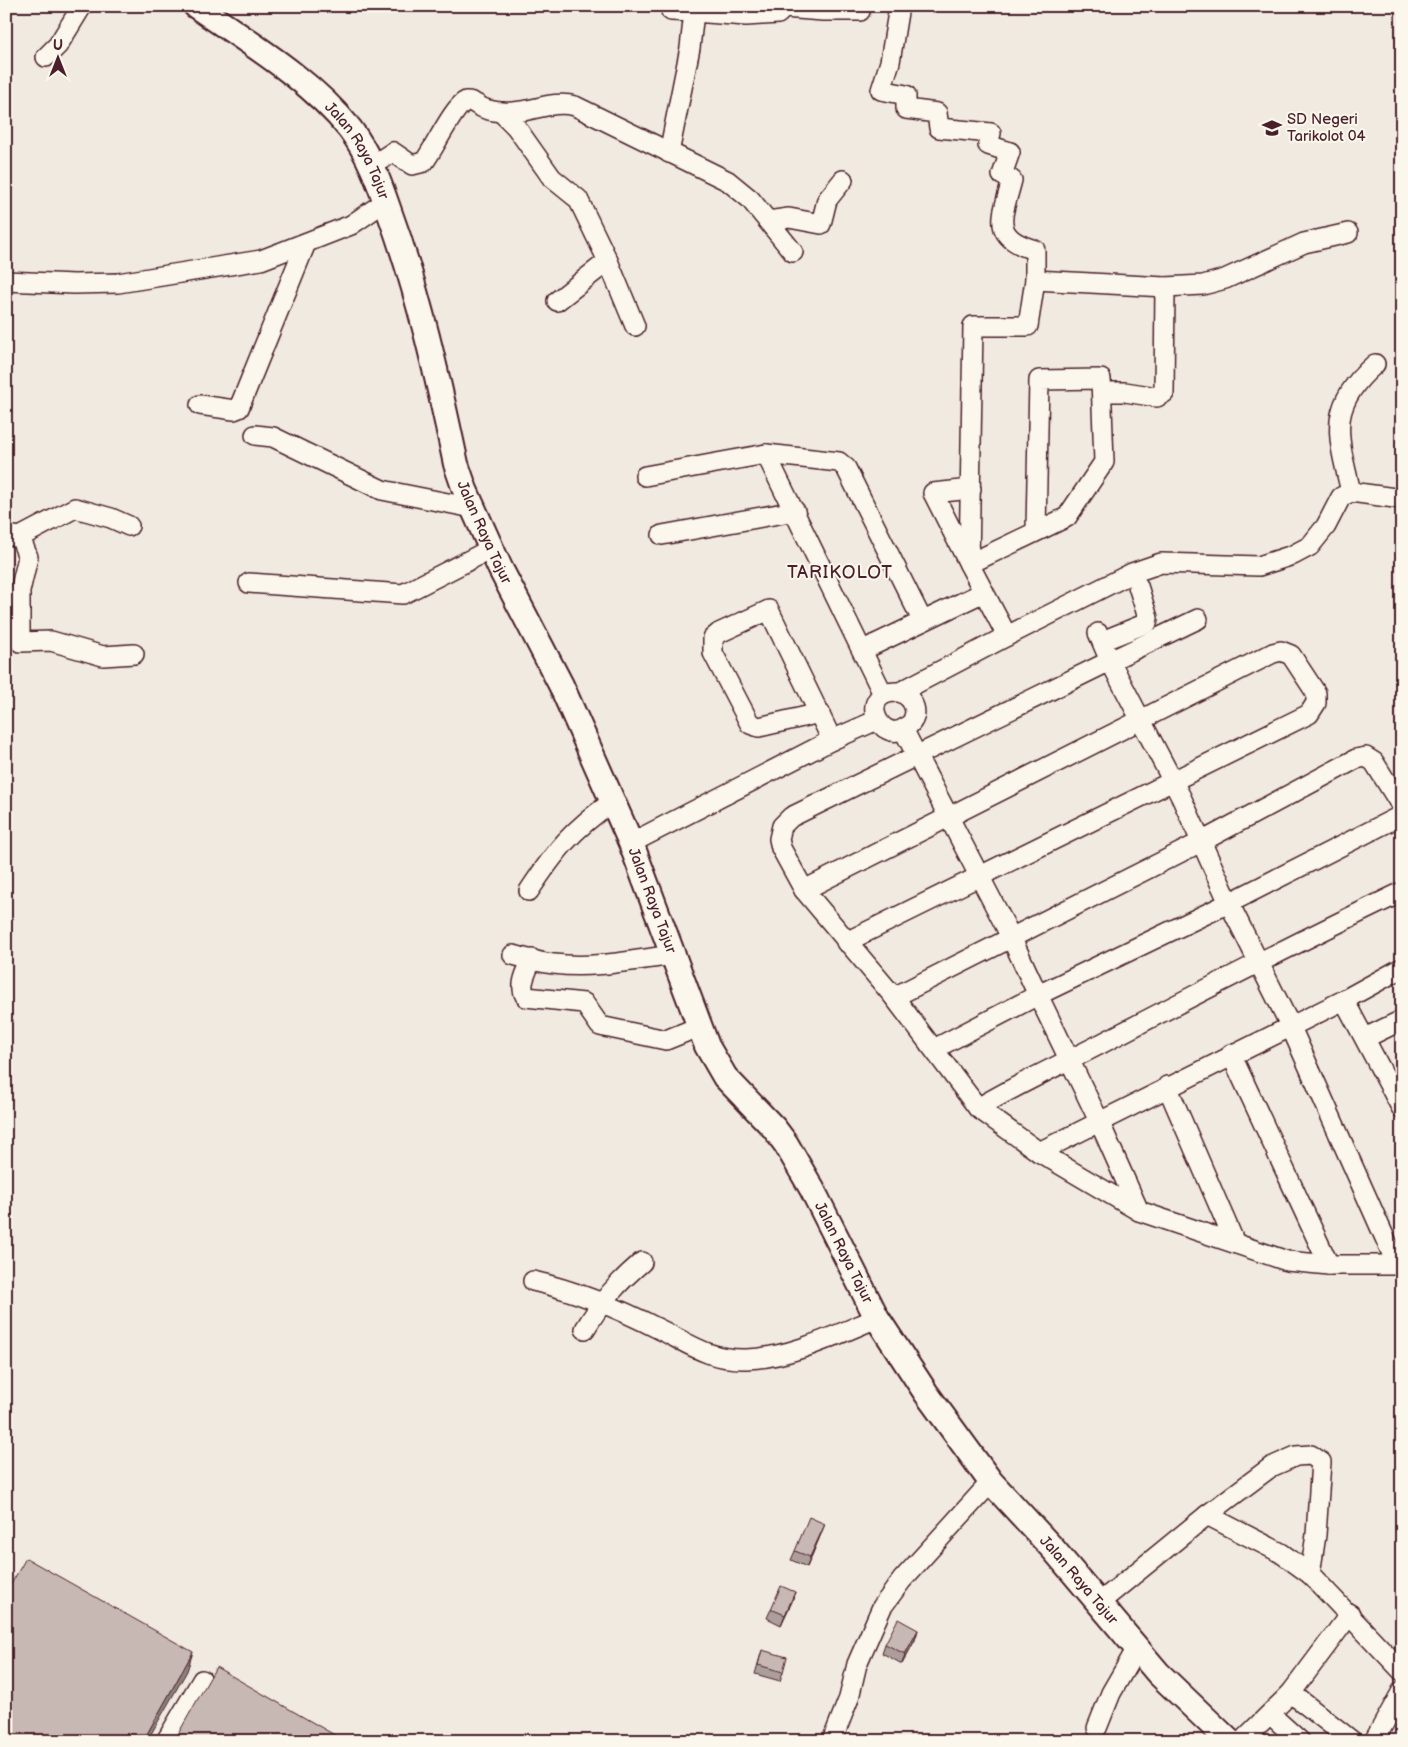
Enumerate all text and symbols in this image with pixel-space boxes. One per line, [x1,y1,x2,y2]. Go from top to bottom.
north arrow [32,32,82,82]
text: U [53,37,63,54]
street label: Jalan Raya Tajur [321,98,394,202]
place label: SD Negeri Tarikolot 04 [1287,110,1366,146]
school or university icon: SD Negeri Tarikolot 04 [1261,117,1283,139]
street label: Jalan Raya Tajur [453,478,516,588]
district label: TARIKOLOT [787,562,893,583]
street label: Jalan Raya Tajur [624,845,681,956]
street label: Jalan Raya Tajur [810,1198,878,1307]
street label: Jalan Raya Tajur [1036,1531,1123,1629]

